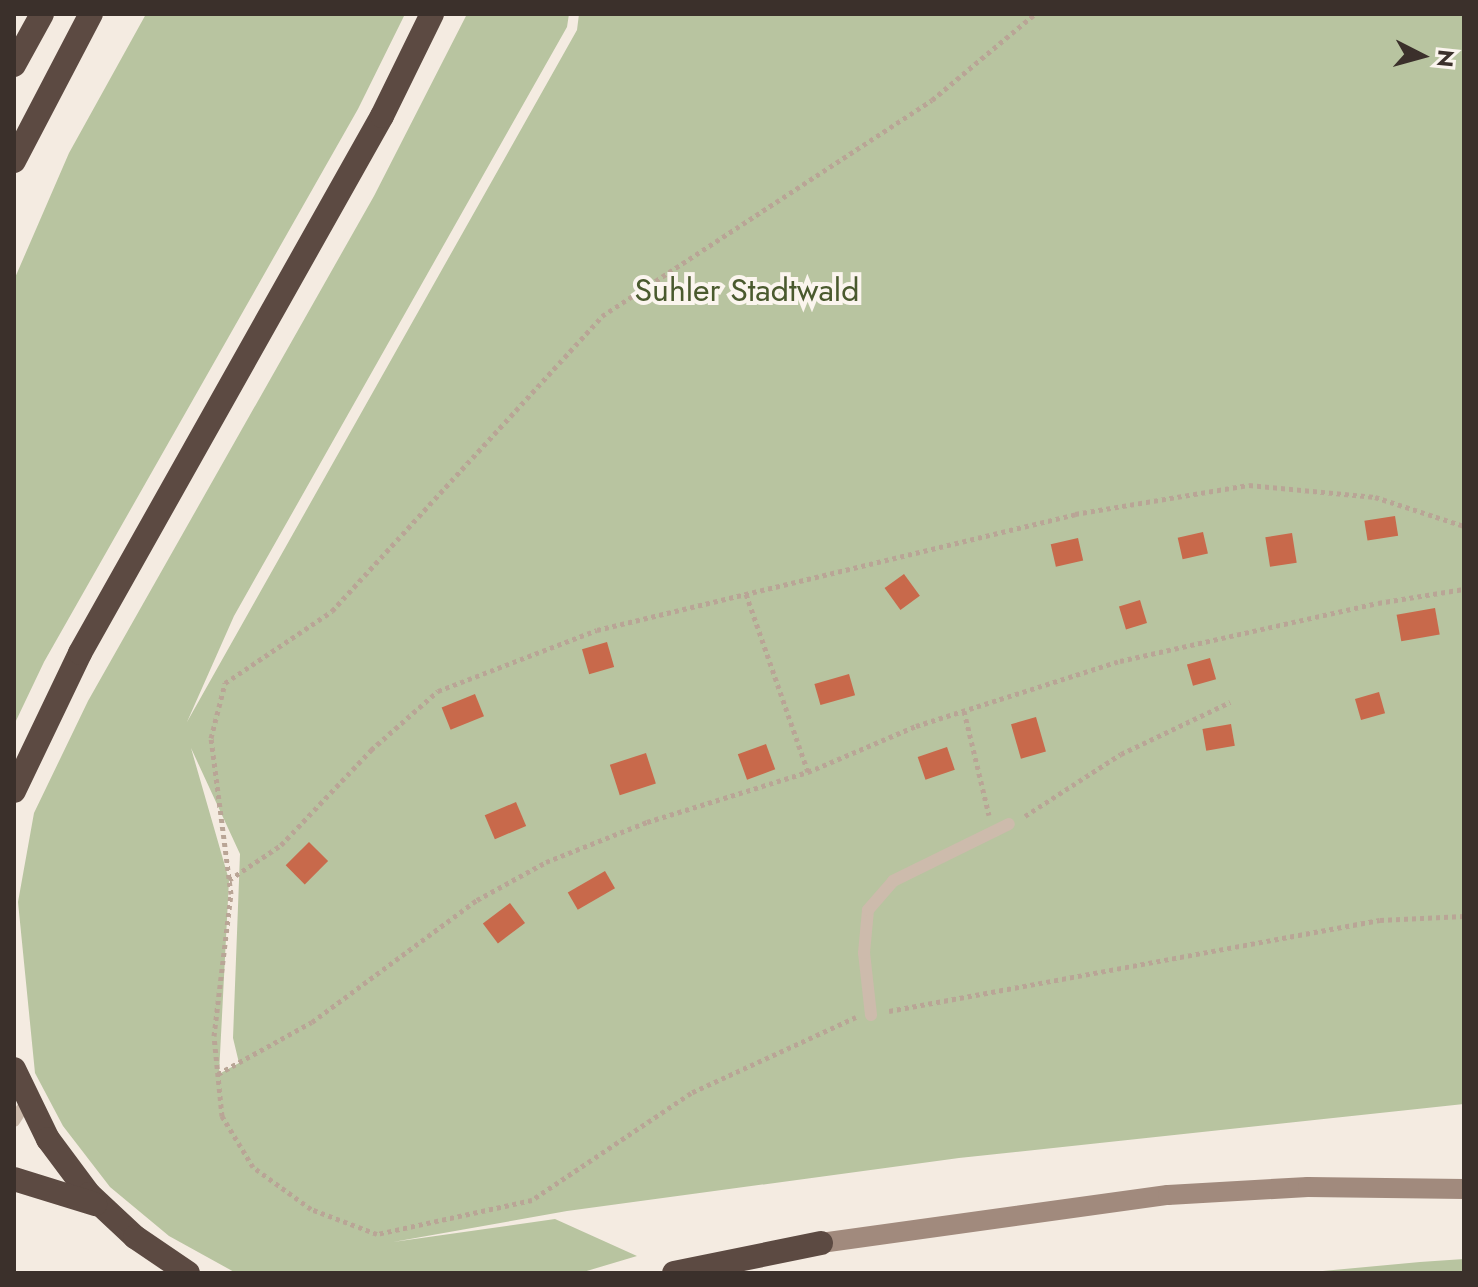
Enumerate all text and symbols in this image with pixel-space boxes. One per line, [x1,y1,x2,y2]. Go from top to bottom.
north arrow [1382,16,1462,96]
text: N [1429,48,1463,69]
park label: Suhler Stadtwald [635,271,859,309]

